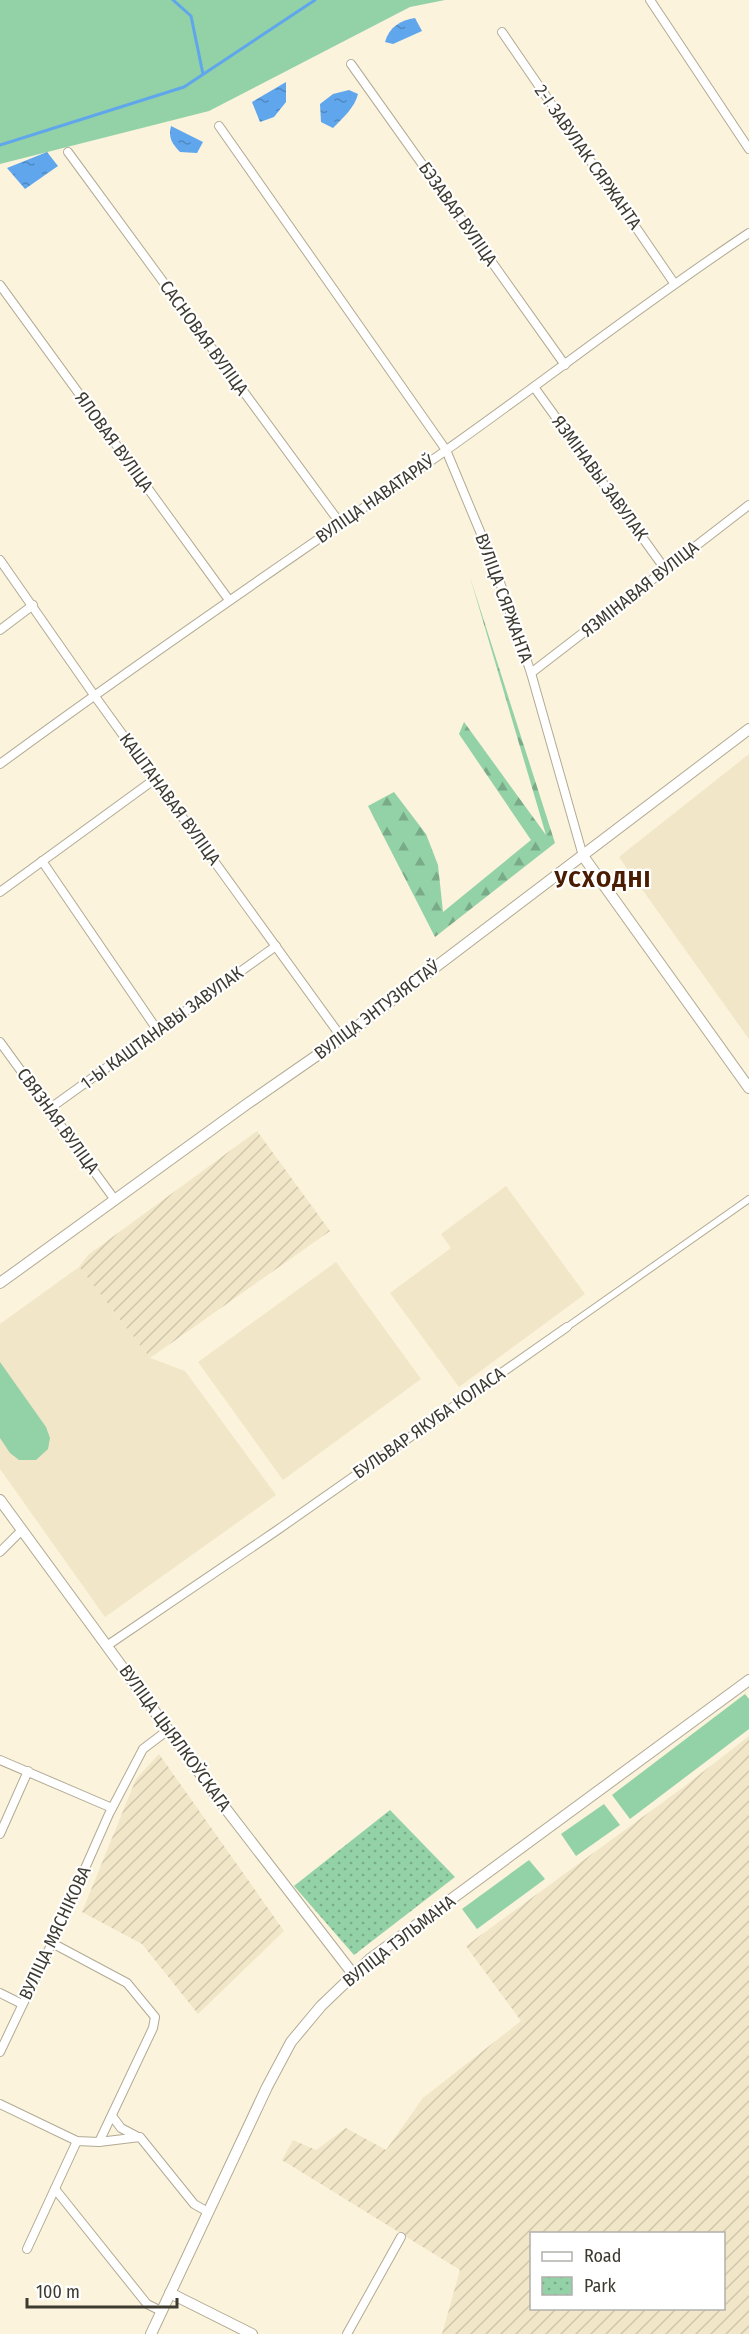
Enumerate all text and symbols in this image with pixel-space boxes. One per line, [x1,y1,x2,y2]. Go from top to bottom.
street label: 2-І ЗАВУЛАК СЯРЖАНТА [530,80,646,234]
street label: БЭЗАВАЯ ВУЛІЦА [414,158,502,271]
street label: САСНОВАЯ ВУЛІЦА [155,276,253,400]
street label: ЯЛОВАЯ ВУЛІЦА [70,388,158,497]
street label: ЯЗМІНАВЫ ЗАВУЛАК [547,411,653,545]
street label: ВУЛІЦА НАВАТАРАЎ [311,449,439,548]
street label: ВУЛІЦА СЯРЖАНТА [470,530,538,666]
street label: ЯЗМІНАВАЯ ВУЛІЦА [577,536,704,642]
street label: КАШТАНАВАЯ ВУЛІЦА [115,729,226,870]
district label: УСХОДНІ [553,865,652,893]
street label: ВУЛІЦА ЭНТУЗІЯСТАЎ [309,955,444,1064]
street label: 1-Ы КАШТАНАВЫ ЗАВУЛАК [77,962,248,1094]
street label: СВЯЗНАЯ ВУЛІЦА [12,1064,104,1179]
street label: БУЛЬВАР ЯКУБА КОЛАСА [349,1362,510,1484]
street label: ВУЛІЦА ЦЫЯЛКОЎСКАГА [114,1660,237,1816]
street label: ВУЛІЦА МЯСНІКОВА [14,1862,96,2003]
street label: ВУЛІЦА ТЭЛЬМАНА [338,1890,460,1992]
legend [530,2232,725,2310]
text: Road [584,2245,621,2267]
scale bar [27,2271,177,2309]
text: Park [584,2275,617,2297]
text: 100 m [36,2281,80,2303]

